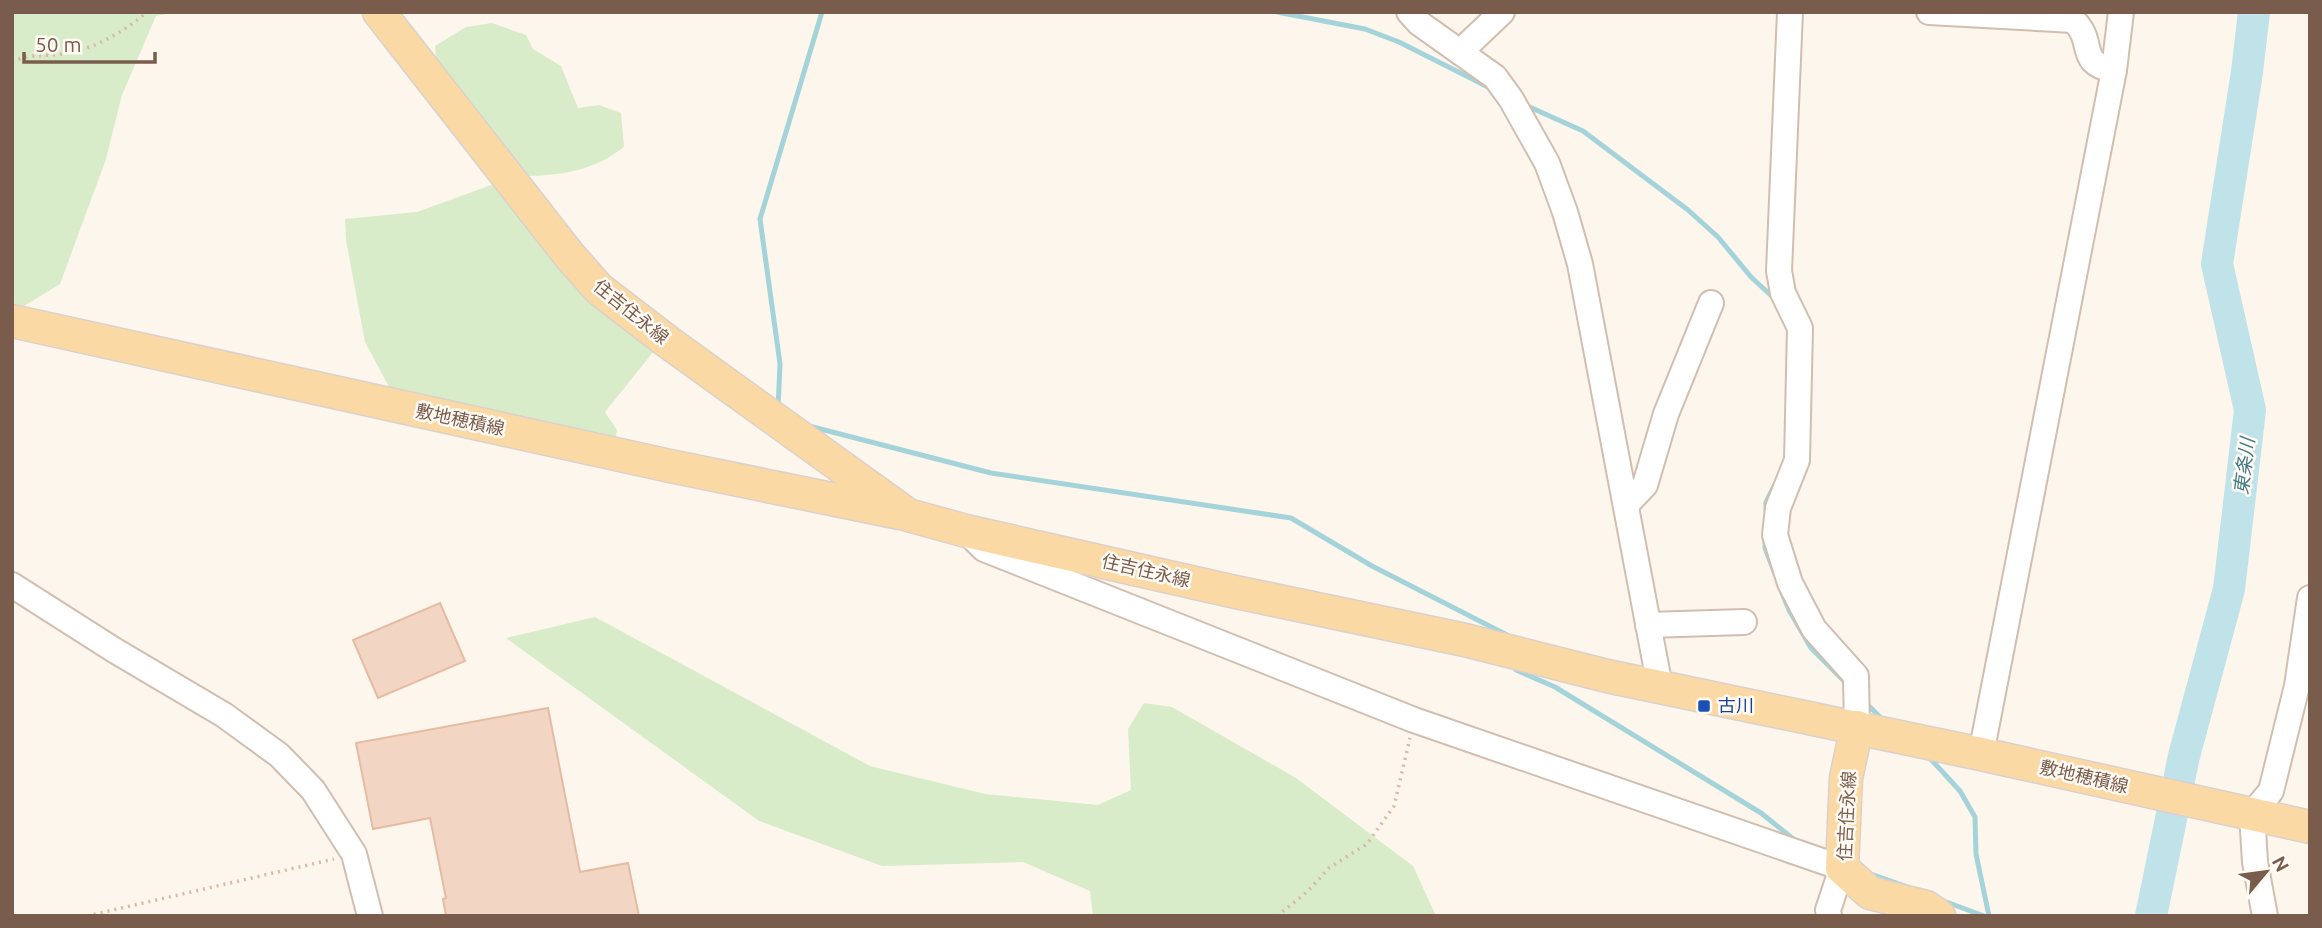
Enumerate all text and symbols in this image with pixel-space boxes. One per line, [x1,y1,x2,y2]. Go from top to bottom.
scale bar [24,21,156,65]
text: 50 m [35,32,82,56]
street label: 住吉住永線 [590,275,673,347]
street label: 敷地穂積線 [414,400,506,438]
water label: 東条川 [2230,434,2259,496]
street label: 住吉住永線 [1100,550,1192,590]
place label: 古川 [1718,695,1754,715]
marker: 古川 [1696,698,1712,714]
street label: 敷地穂積線 [2038,756,2130,796]
street label: 住吉住永線 [1834,770,1858,861]
north arrow [2231,837,2301,907]
text: N [2268,852,2294,875]

